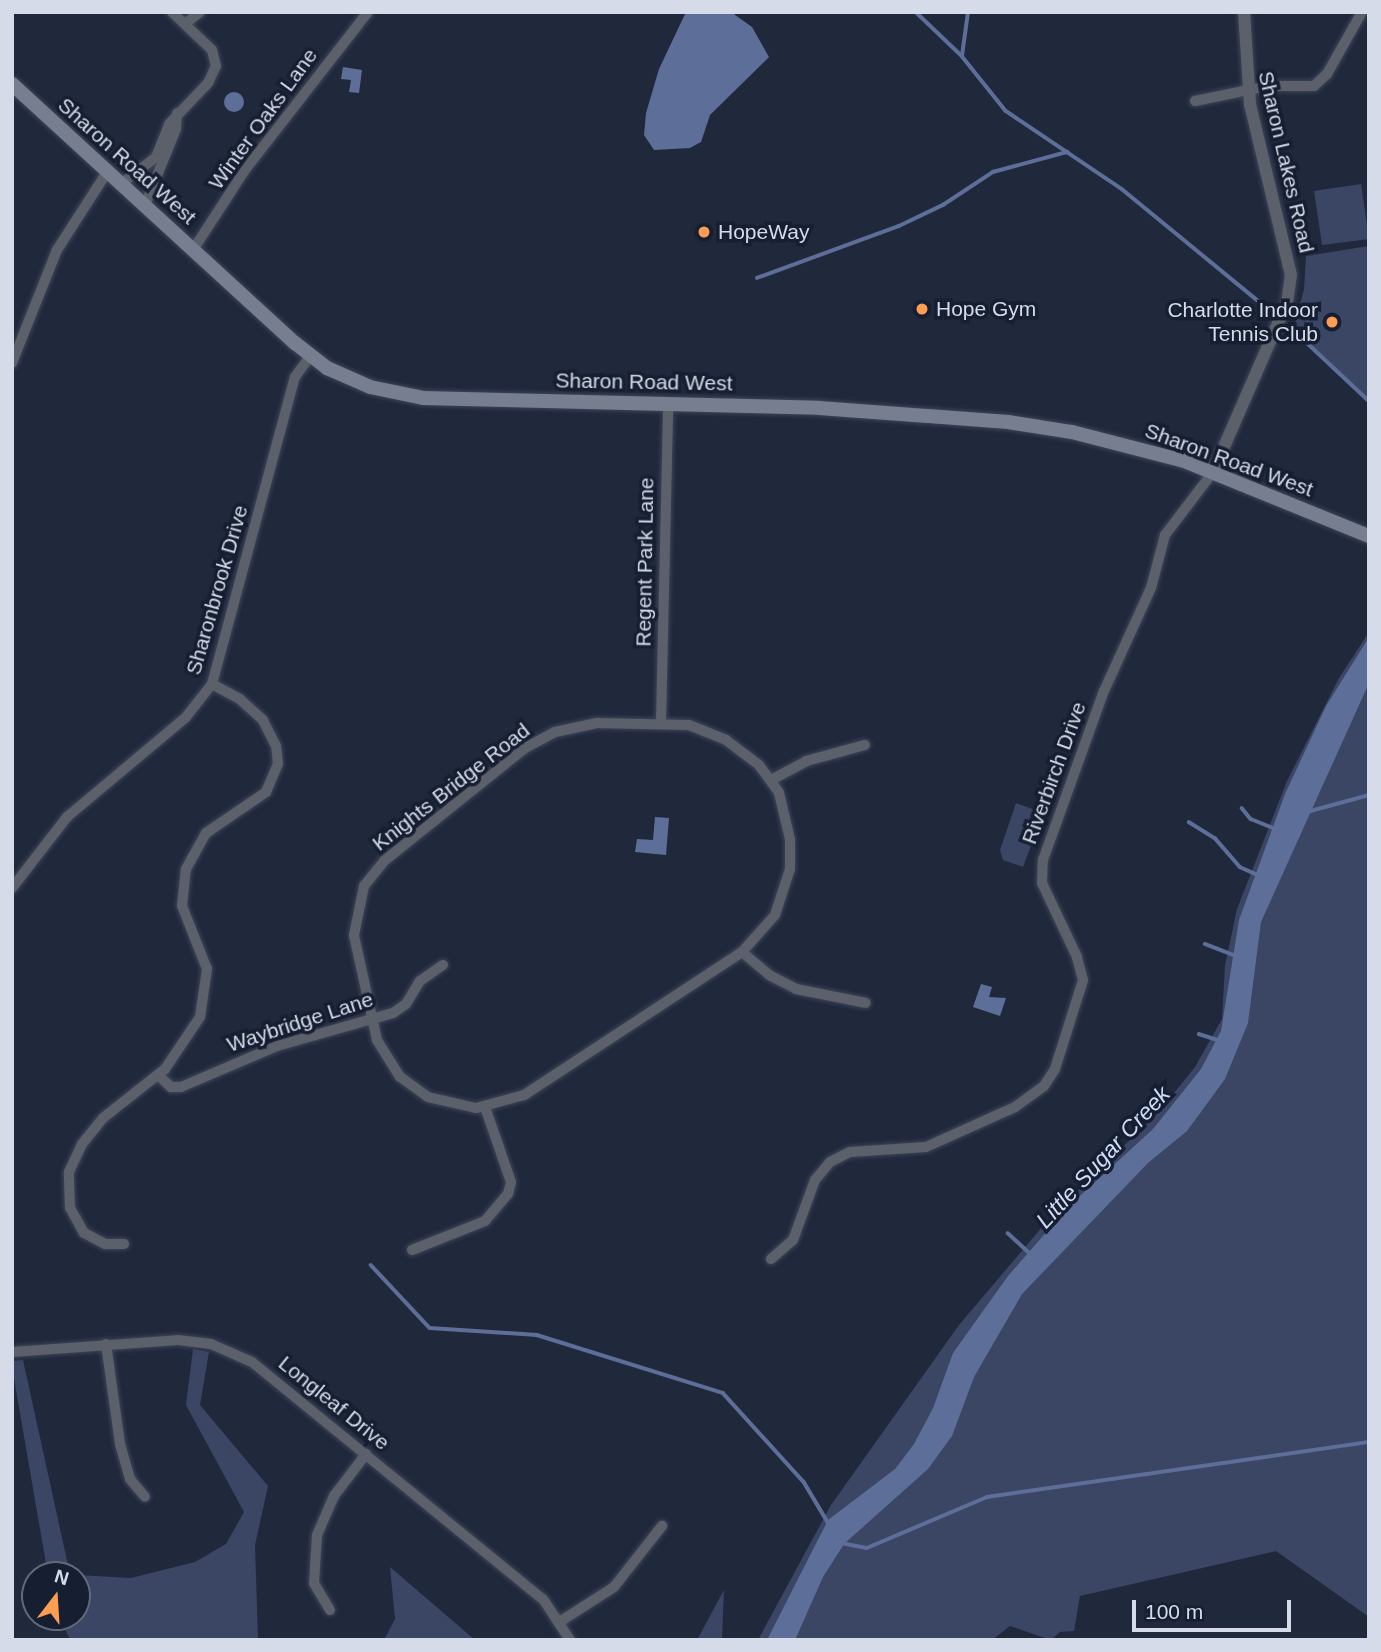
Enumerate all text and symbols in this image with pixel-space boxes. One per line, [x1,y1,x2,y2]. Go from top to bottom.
street label: Winter Oaks Lane [203,44,323,194]
street label: Sharon Lakes Road [1253,69,1319,255]
street label: Sharon Road West [53,92,201,230]
place label: HopeWay [718,219,809,245]
marker: HopeWay [696,224,712,240]
place label: Hope Gym [936,296,1036,322]
place label: Charlotte Indoor Tennis Club [1167,297,1318,347]
marker: Hope Gym [914,301,930,317]
marker: Charlotte Indoor Tennis Club [1324,314,1340,330]
street label: Sharon Road West [555,368,733,396]
street label: Sharon Road West [1142,418,1316,502]
street label: Regent Park Lane [631,477,659,647]
street label: Sharonbrook Drive [181,502,253,678]
street label: Riverbirch Drive [1017,699,1091,847]
street label: Knights Bridge Road [367,718,535,856]
street label: Waybridge Lane [224,987,376,1057]
water label: Little Sugar Creek [1030,1080,1176,1234]
street label: Longleaf Drive [273,1351,395,1455]
north arrow [21,1561,91,1631]
text: N [52,1565,71,1589]
scale bar [1136,1586,1295,1630]
text: 100 m [1145,1600,1203,1623]

